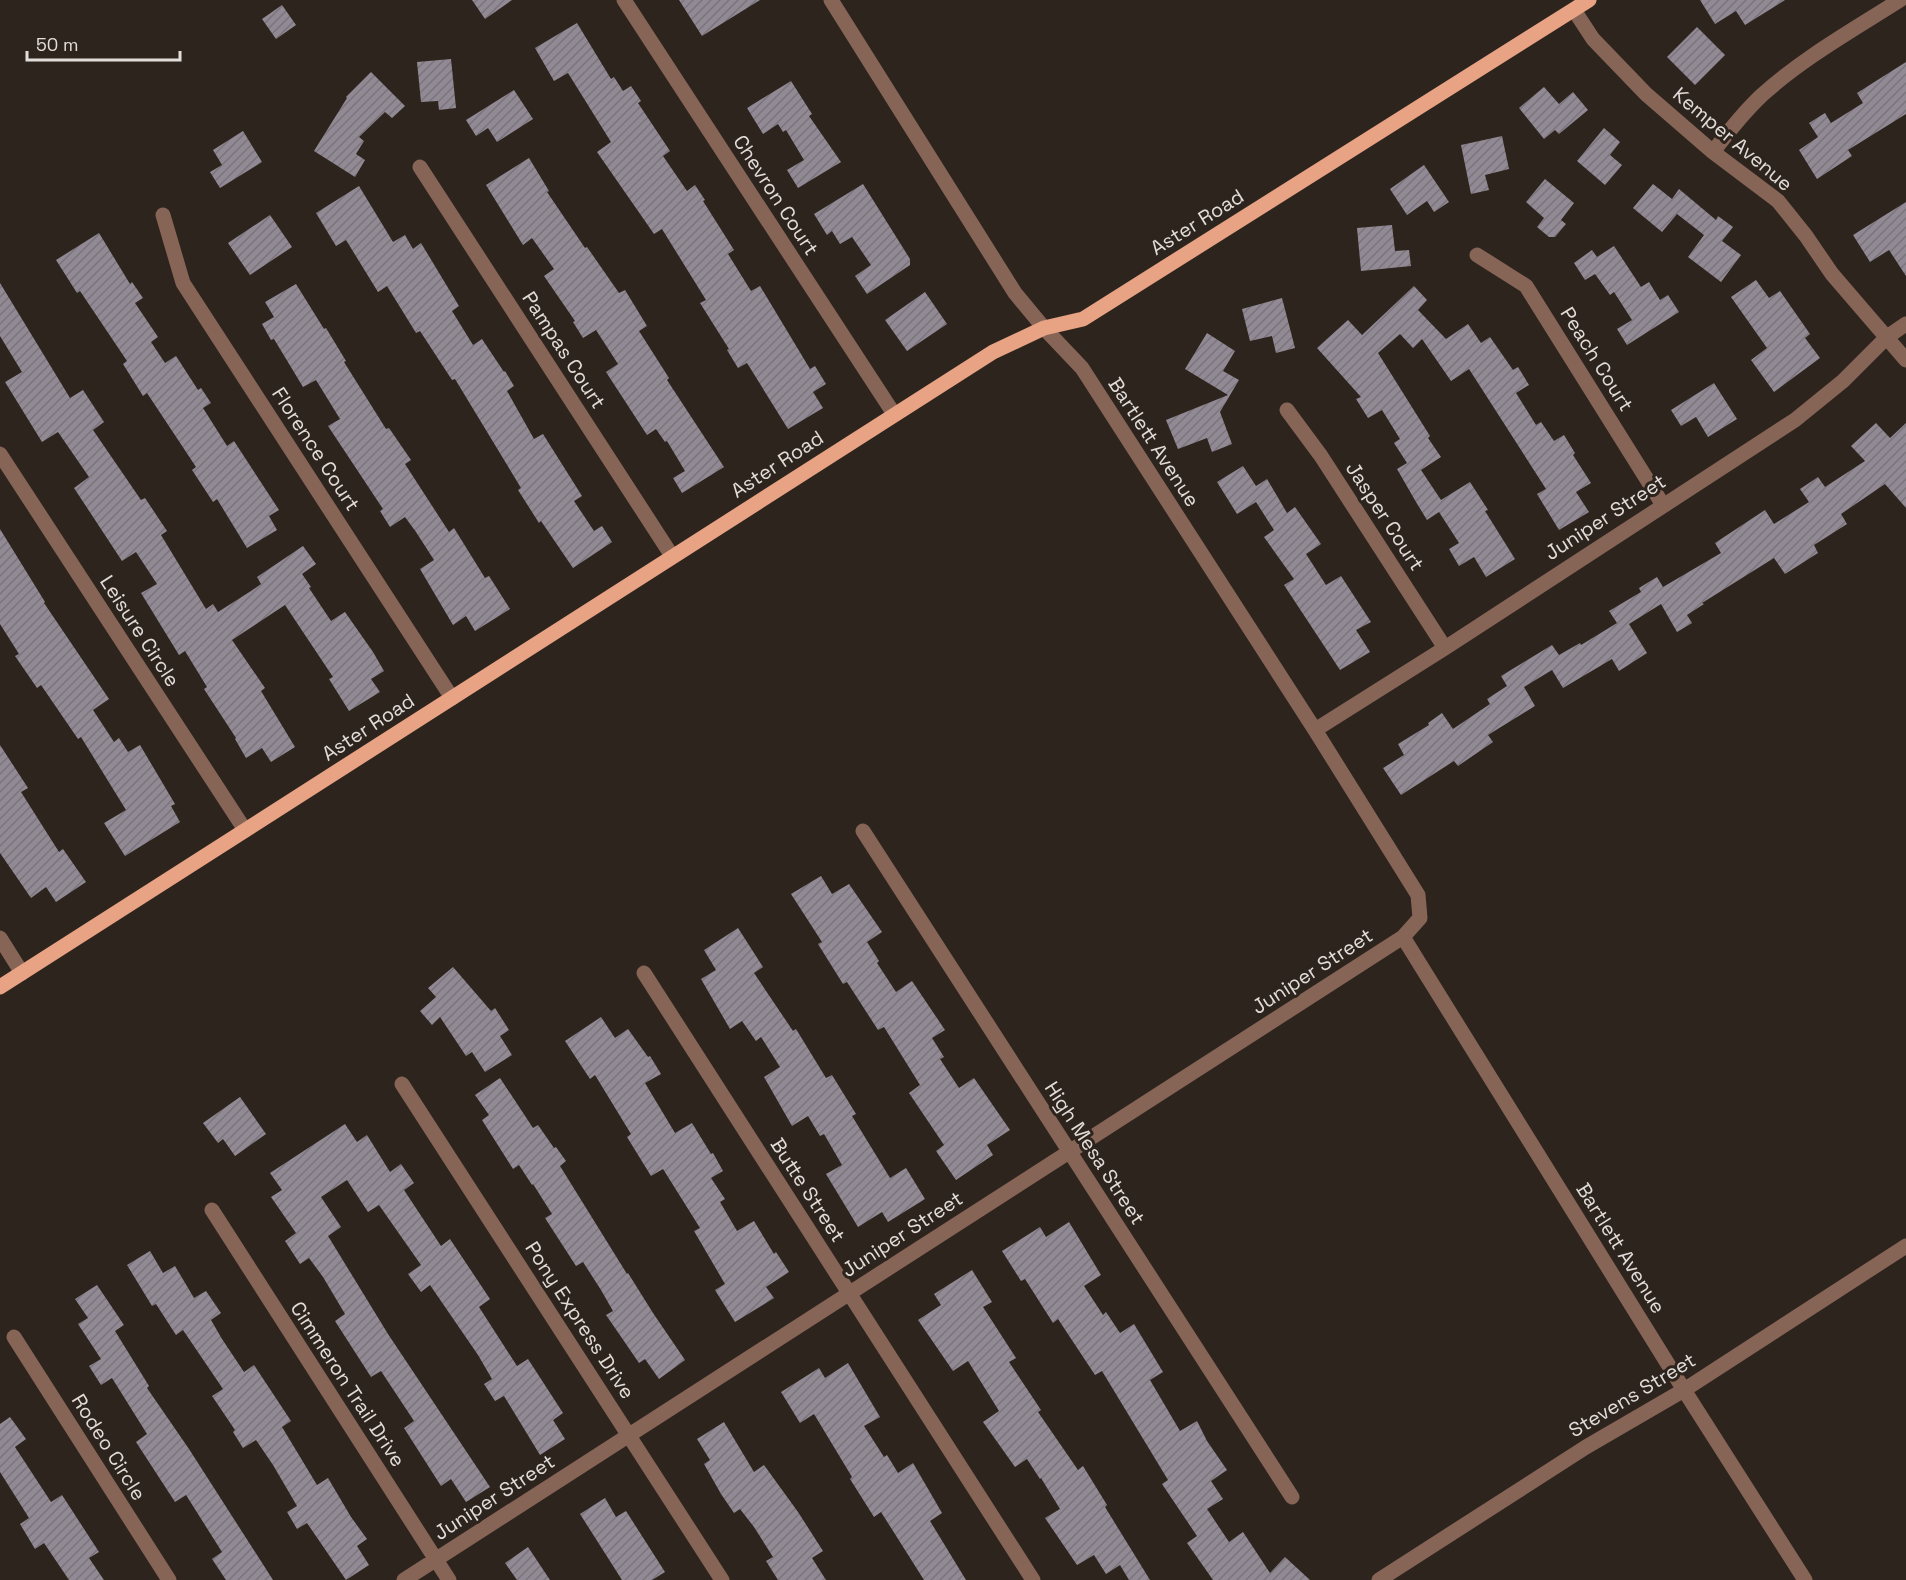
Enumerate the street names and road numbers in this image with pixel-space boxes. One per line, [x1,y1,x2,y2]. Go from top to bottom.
street label: Kemper Avenue [1668,81,1798,197]
street label: Chevron Court [727,130,825,260]
street label: Aster Road [1145,183,1249,261]
street label: Pampas Court [516,286,612,414]
street label: Peach Court [1555,302,1639,416]
street label: Bartlett Avenue [1102,372,1206,512]
street label: Florence Court [266,382,366,516]
street label: Aster Road [726,424,828,504]
street label: Jasper Court [1340,457,1430,575]
street label: Juniper Street [1540,468,1670,566]
street label: Leisure Circle [94,570,186,692]
street label: Aster Road [317,687,419,767]
street label: Juniper Street [1247,922,1377,1020]
street label: High Mesa Street [1039,1076,1151,1230]
street label: Butte Street [765,1133,851,1247]
street label: Bartlett Avenue [1570,1178,1672,1318]
street label: Juniper Street [837,1185,967,1283]
street label: Pony Express Drive [519,1236,641,1404]
street label: Cimmeron Trail Drive [285,1296,411,1472]
street label: Stevens Street [1564,1347,1700,1443]
street label: Rodeo Circle [66,1389,152,1505]
street label: Juniper Street [429,1448,559,1546]

